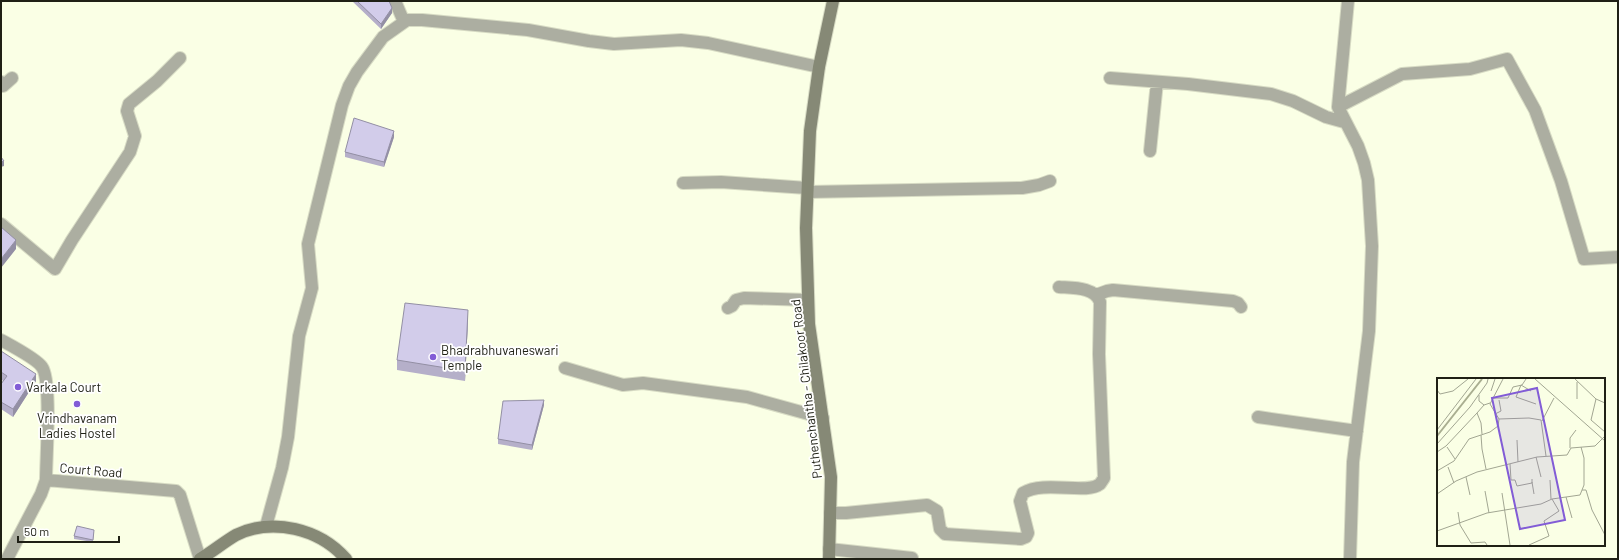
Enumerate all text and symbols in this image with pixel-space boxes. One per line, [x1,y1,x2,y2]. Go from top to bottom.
street label: Puthenchantha - Chilakoor Road [787,298,825,480]
place label: Bhadrabhuvaneswari Temple [441,342,558,373]
marker: Bhadrabhuvaneswari Temple [428,352,438,362]
inset map [1437,378,1605,546]
place label: Varkala Court [26,379,101,395]
marker: Varkala Court [13,382,23,392]
marker: Vrindhavanam Ladies Hostel [72,399,82,409]
place label: Vrindhavanam Ladies Hostel [37,410,117,441]
street label: Court Road [59,459,123,481]
scale bar [18,518,119,544]
text: 50 m [24,524,49,538]

